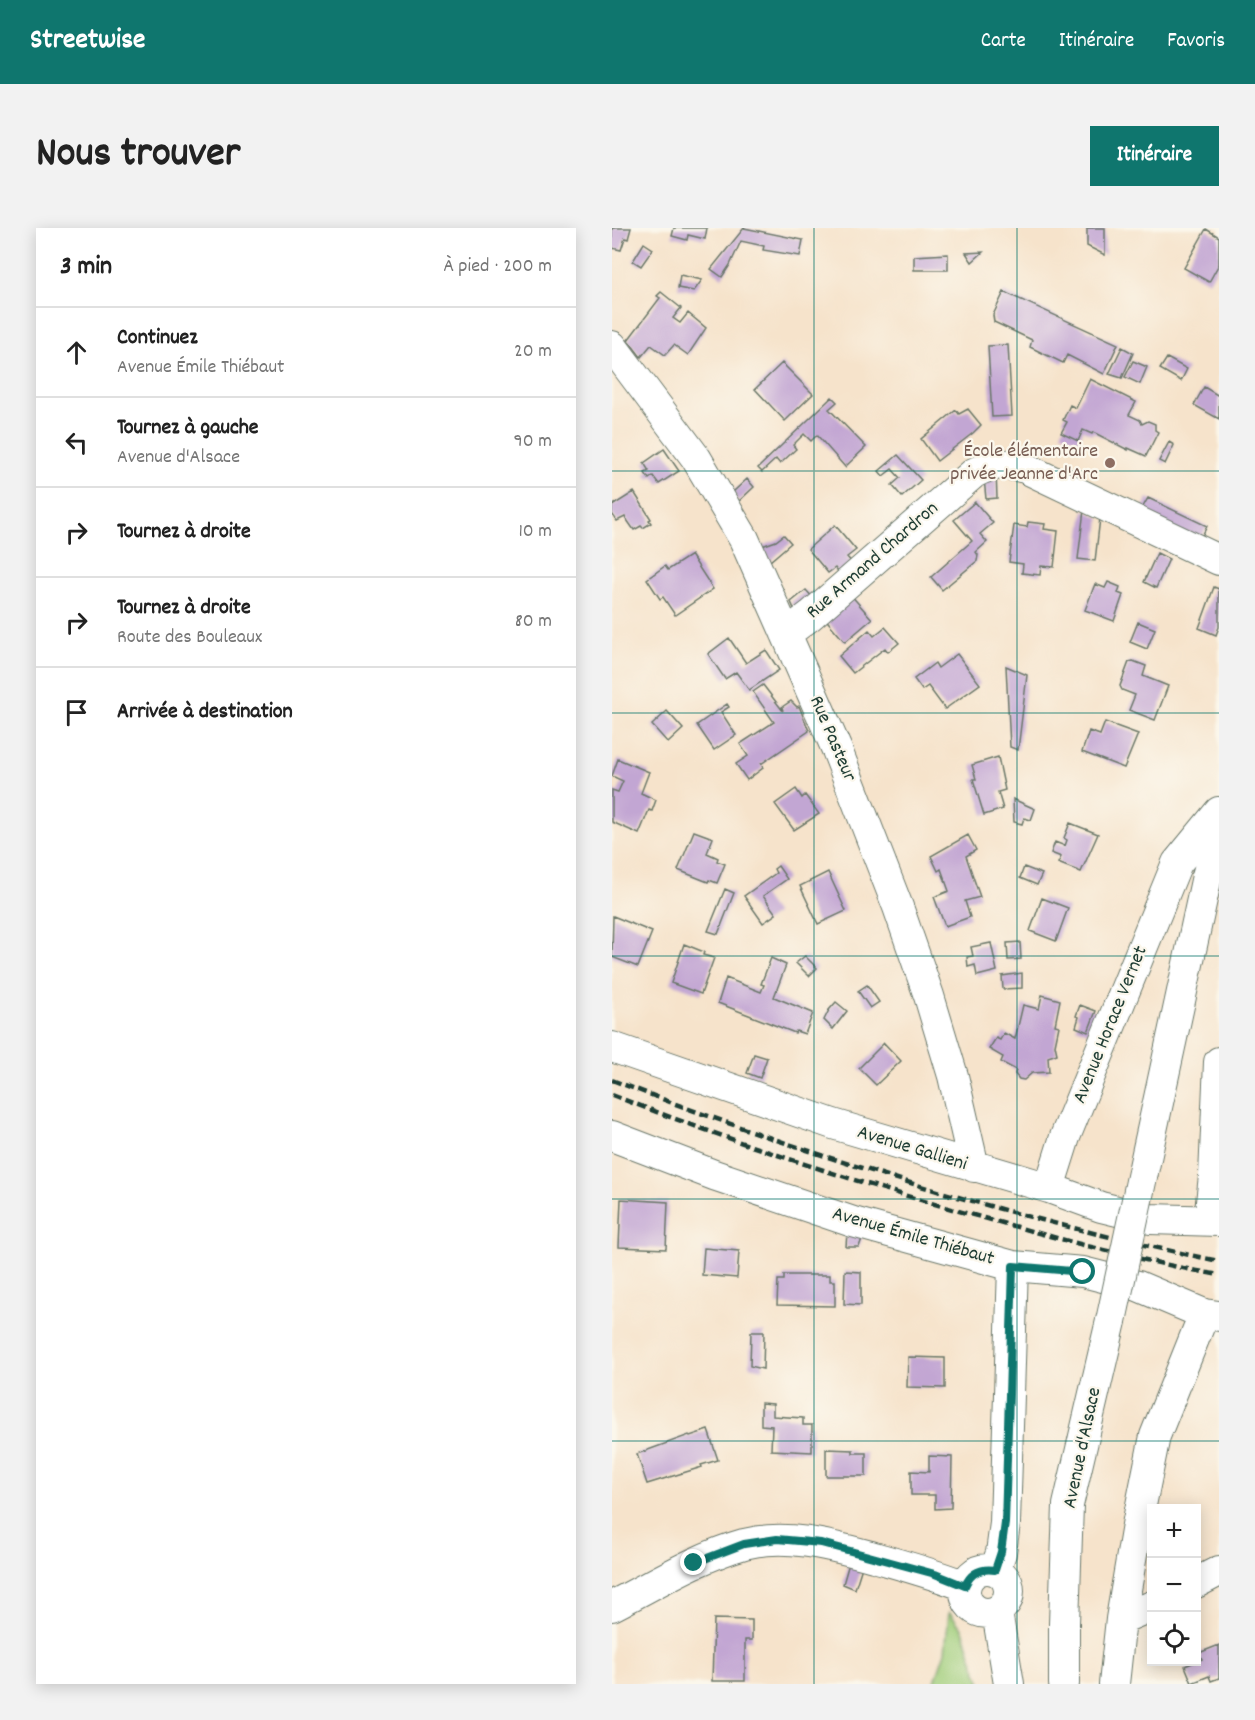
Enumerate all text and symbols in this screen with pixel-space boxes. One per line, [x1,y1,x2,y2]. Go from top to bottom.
text: Streetwise [30,22,145,62]
text: Carte [981,27,1026,57]
text: Itinéraire [1059,27,1134,57]
text: Favoris [1167,27,1225,57]
text: Nous trouver [36,126,240,186]
button: Itinéraire [1090,126,1219,186]
text: 3 min [60,249,112,286]
text: À pied · 200 m [443,253,552,281]
text: Continuez [117,323,198,354]
icon: ahead [60,336,93,369]
text: 20 m [514,338,552,366]
text: Avenue Émile Thiébaut [117,354,284,382]
text: Tournez à gauche [117,413,259,444]
icon: left [60,426,93,459]
text: 90 m [514,428,552,456]
place label: École élémentaire privée Jeanne d'Arc [950,438,1098,489]
text: Avenue d'Alsace [117,444,240,472]
marker: École élémentaire privée Jeanne d'Arc [1103,456,1117,470]
street label: Rue Armand Chardron [801,496,945,626]
icon: right [60,516,93,549]
text: Tournez à droite [117,517,251,548]
text: 10 m [518,518,552,546]
text: Tournez à droite [117,593,251,624]
icon: right [60,606,93,639]
text: 80 m [515,608,552,636]
text: Route des Bouleaux [117,624,262,652]
street label: Rue Pasteur [801,692,863,787]
icon: arrive [60,696,93,729]
text: Arrivée à destination [117,697,293,728]
street label: Avenue Horace Vernet [1067,942,1155,1108]
street label: Avenue Gallieni [854,1119,971,1179]
street label: Avenue Émile Thiébaut [829,1200,997,1274]
route start [1069,1258,1095,1284]
street label: Avenue d'Alsace [1057,1385,1110,1511]
map controls [1147,1504,1201,1666]
button: + [1147,1504,1201,1558]
route end [680,1549,706,1575]
button: − [1147,1558,1201,1612]
button: locate [1147,1612,1201,1666]

